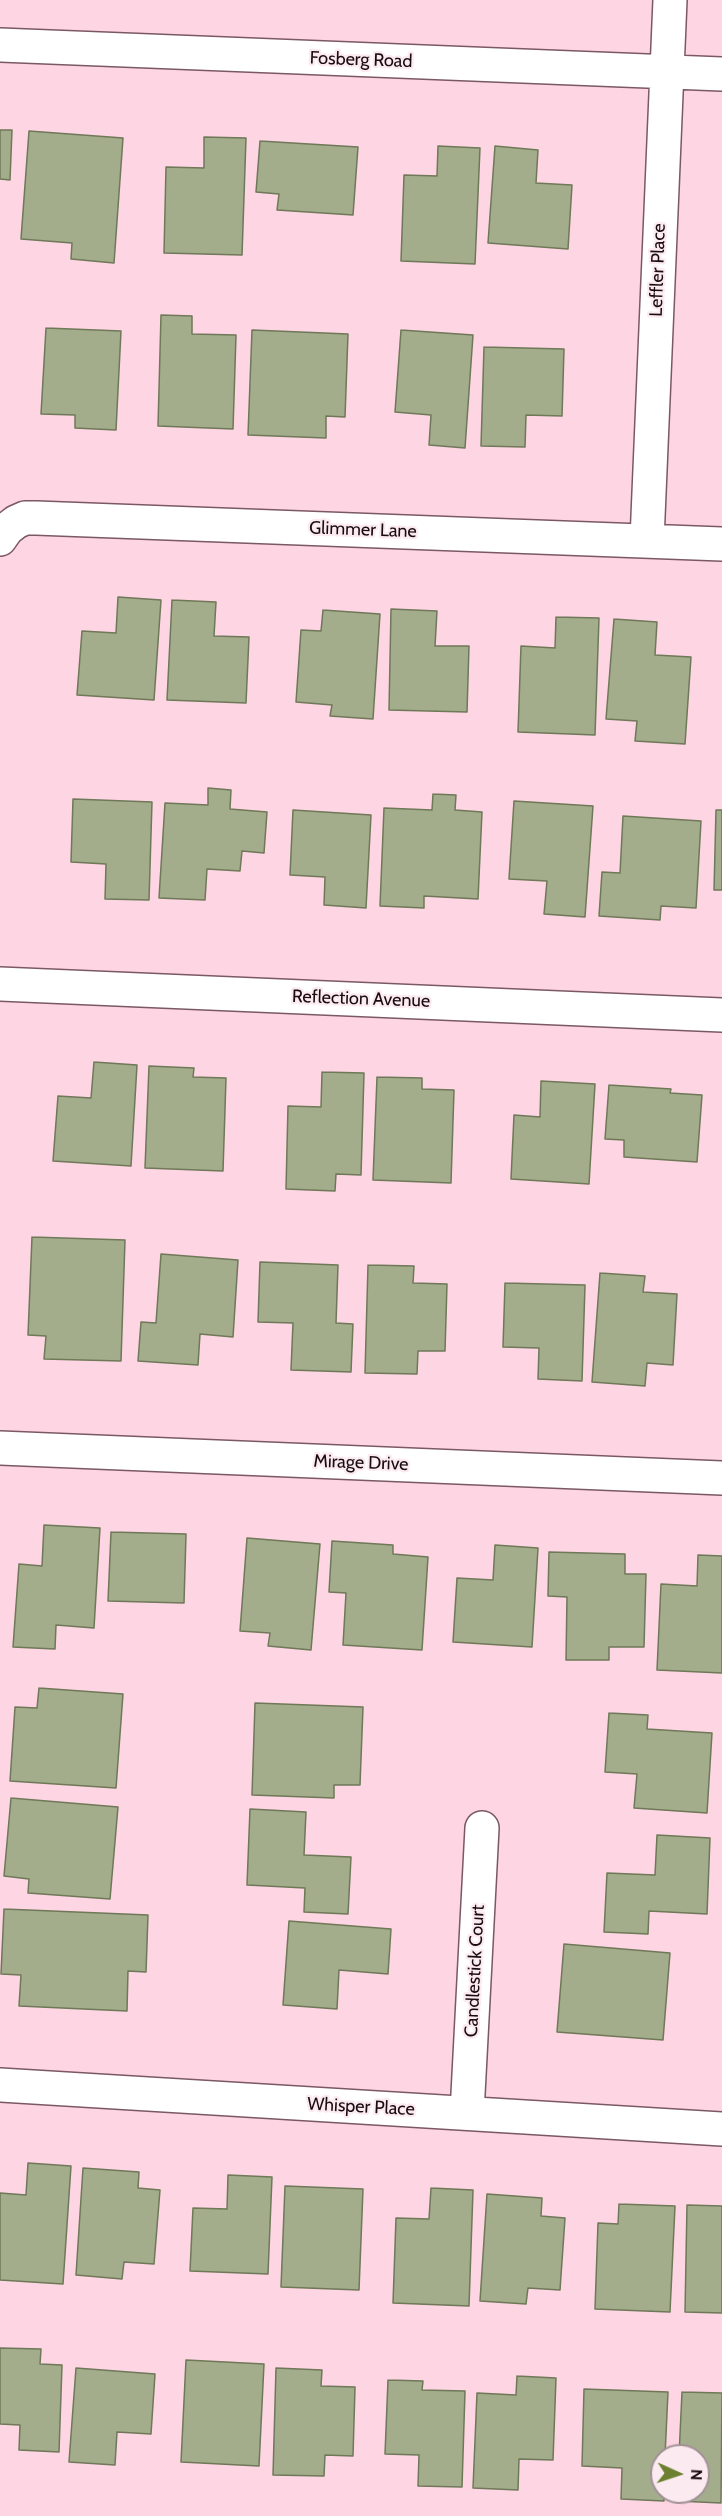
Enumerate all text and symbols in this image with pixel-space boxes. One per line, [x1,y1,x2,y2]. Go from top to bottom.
street label: Fosberg Road [309,47,413,73]
street label: Leffler Place [646,223,670,317]
street label: Glimmer Lane [309,517,417,543]
street label: Reflection Avenue [292,986,430,1012]
street label: Mirage Drive [313,1451,409,1475]
street label: Candlestick Court [461,1904,489,2038]
street label: Whisper Place [307,2093,415,2121]
north arrow [650,2444,710,2504]
text: N [687,2469,706,2481]

